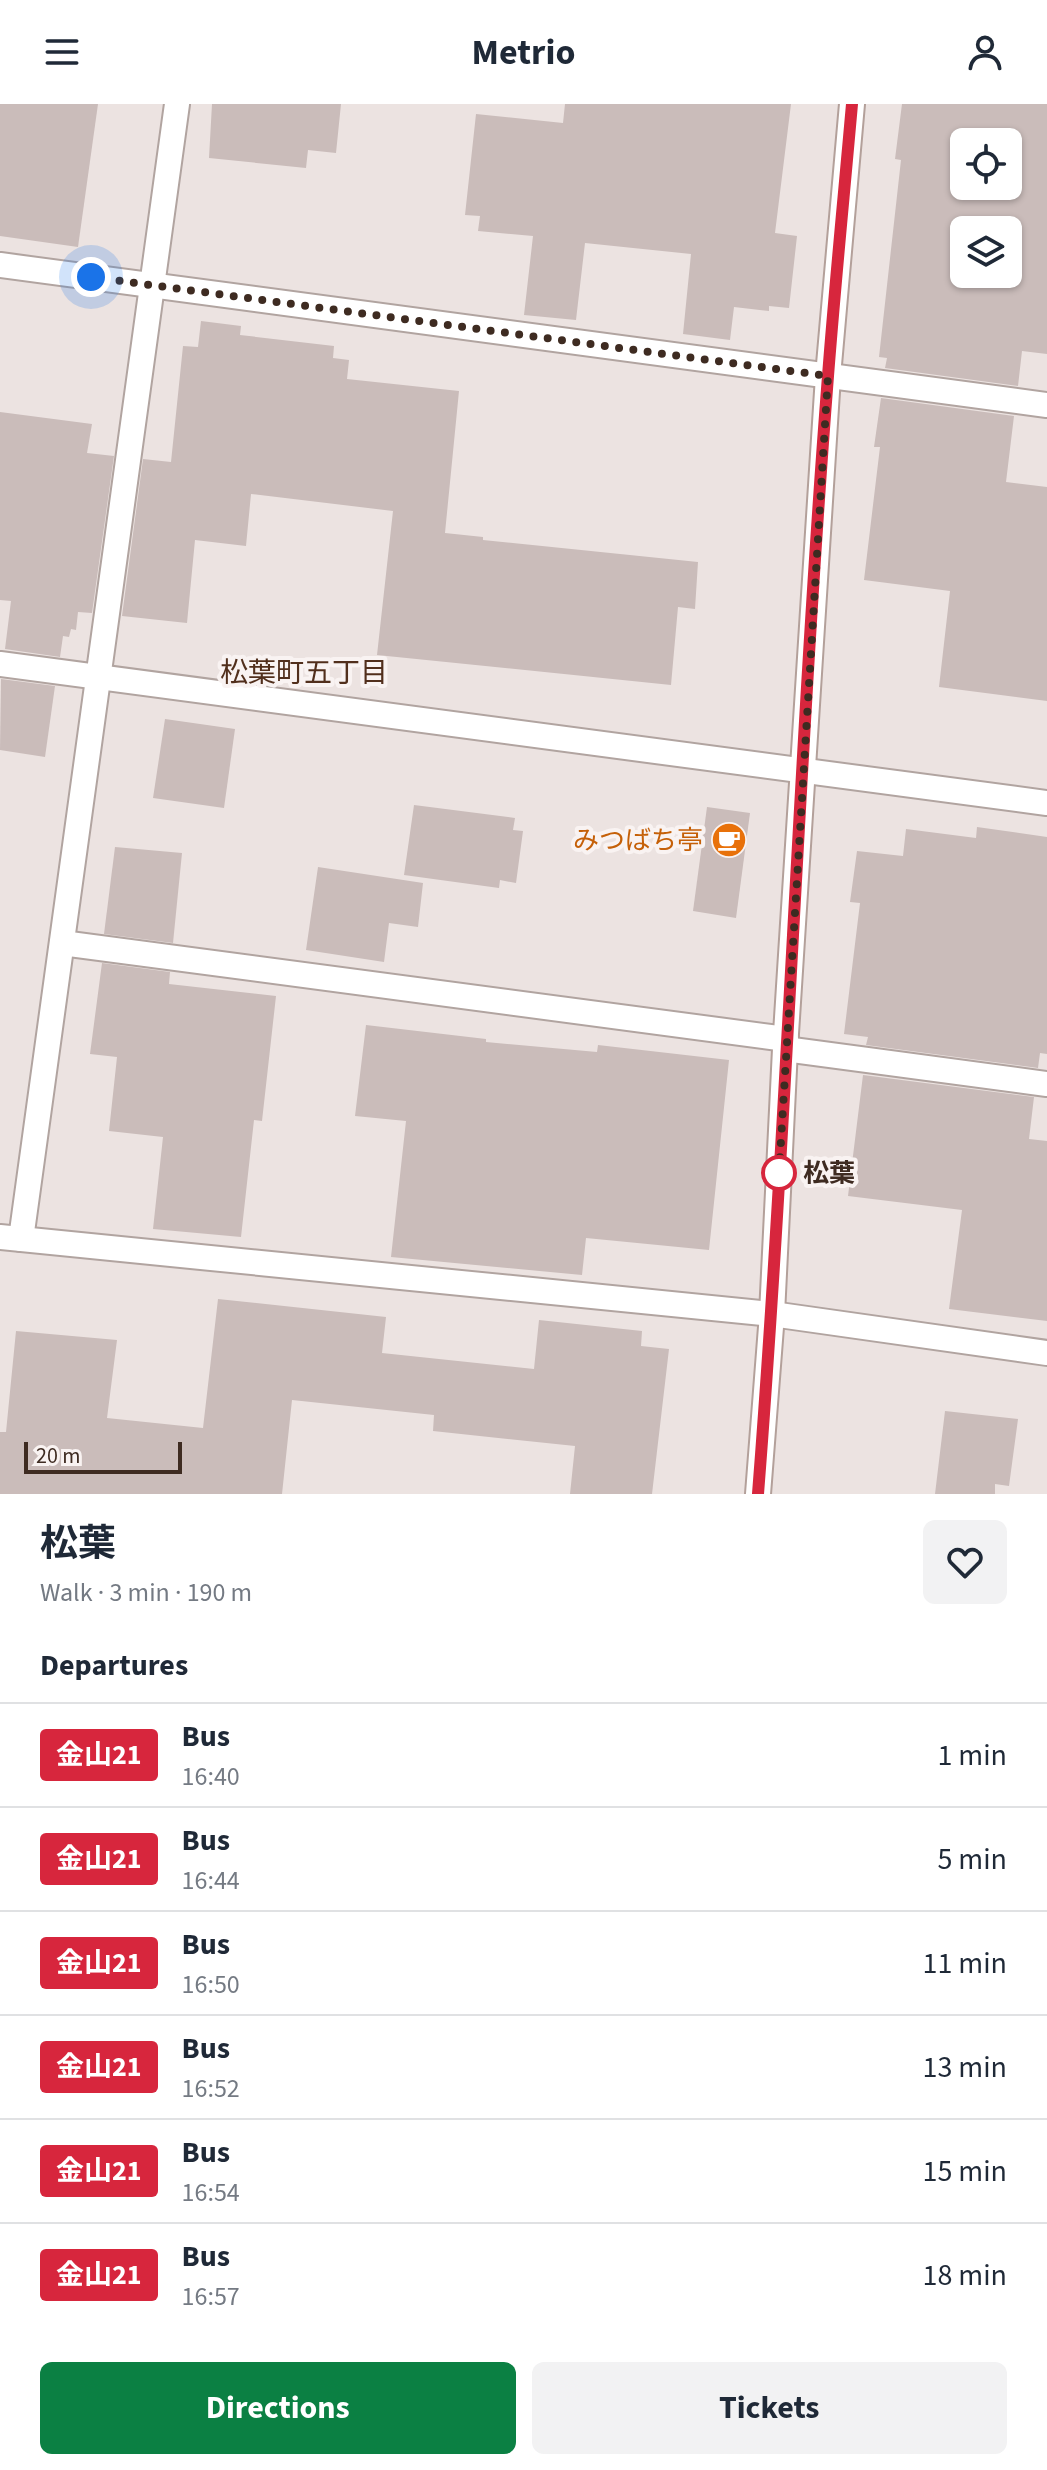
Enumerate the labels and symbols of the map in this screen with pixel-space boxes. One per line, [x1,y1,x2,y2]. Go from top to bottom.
your location [71,257,111,297]
district label: 松葉町五丁目 [220,653,388,693]
cafe icon: みつばち亭 [710,821,748,859]
place label: みつばち亭 [573,822,703,859]
place label: 松葉 [803,1155,855,1192]
marker: 松葉 [762,1156,796,1190]
scale bar [24,1438,182,1474]

